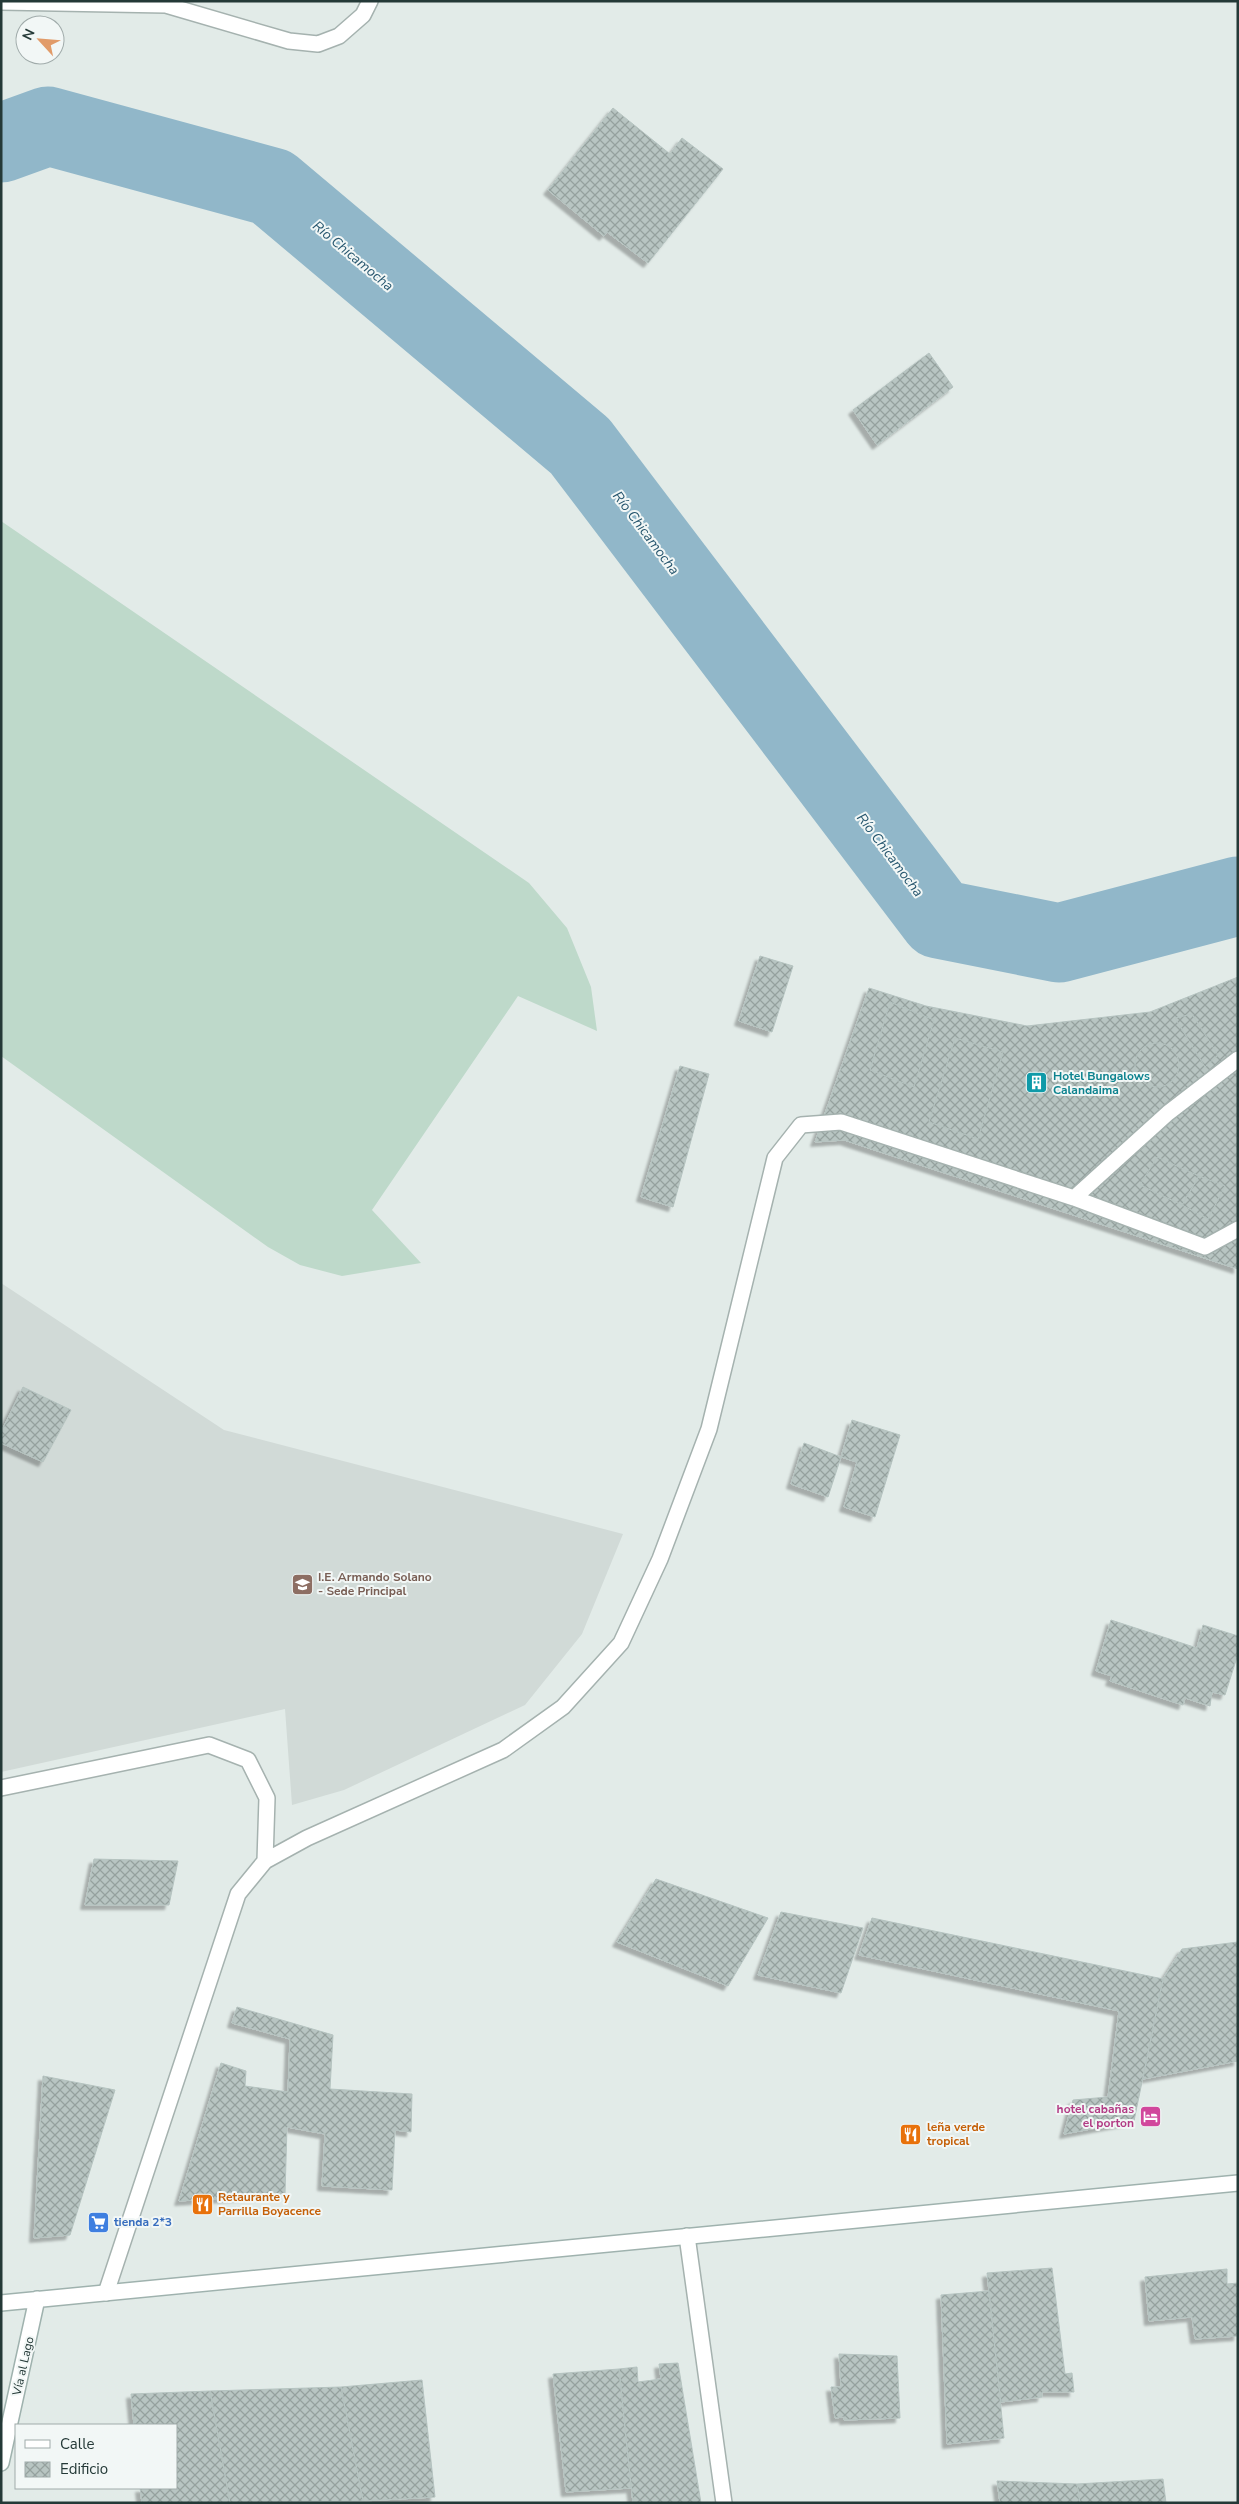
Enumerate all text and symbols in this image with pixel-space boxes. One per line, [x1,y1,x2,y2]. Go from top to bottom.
north arrow [15,15,65,65]
text: N [18,26,40,43]
water label: Río Chicamocha [309,217,397,295]
water label: Río Chicamocha [608,487,684,579]
water label: Río Chicamocha [852,809,928,901]
place label: Hotel Bungalows Calandaima [1053,1068,1150,1098]
building icon: Hotel Bungalows Calandaima [1025,1071,1049,1095]
place label: I.E. Armando Solano - Sede Principal [318,1569,432,1599]
school or university icon: I.E. Armando Solano - Sede Principal [290,1572,314,1596]
place label: hotel cabañas el porton [1057,2101,1134,2131]
hotel icon: hotel cabañas el porton [1138,2104,1162,2128]
place label: leña verde tropical [927,2119,986,2149]
restaurant icon: leña verde tropical [899,2122,923,2146]
place label: Retaurante y Parrilla Boyacence [218,2189,321,2219]
restaurant icon: Retaurante y Parrilla Boyacence [190,2192,214,2216]
supermarket icon: tienda 2*3 [86,2210,110,2234]
place label: tienda 2*3 [114,2214,172,2230]
street label: Vía al Lago [8,2335,38,2398]
legend [15,2424,178,2489]
text: Calle [60,2434,95,2454]
text: Edificio [60,2459,108,2479]

